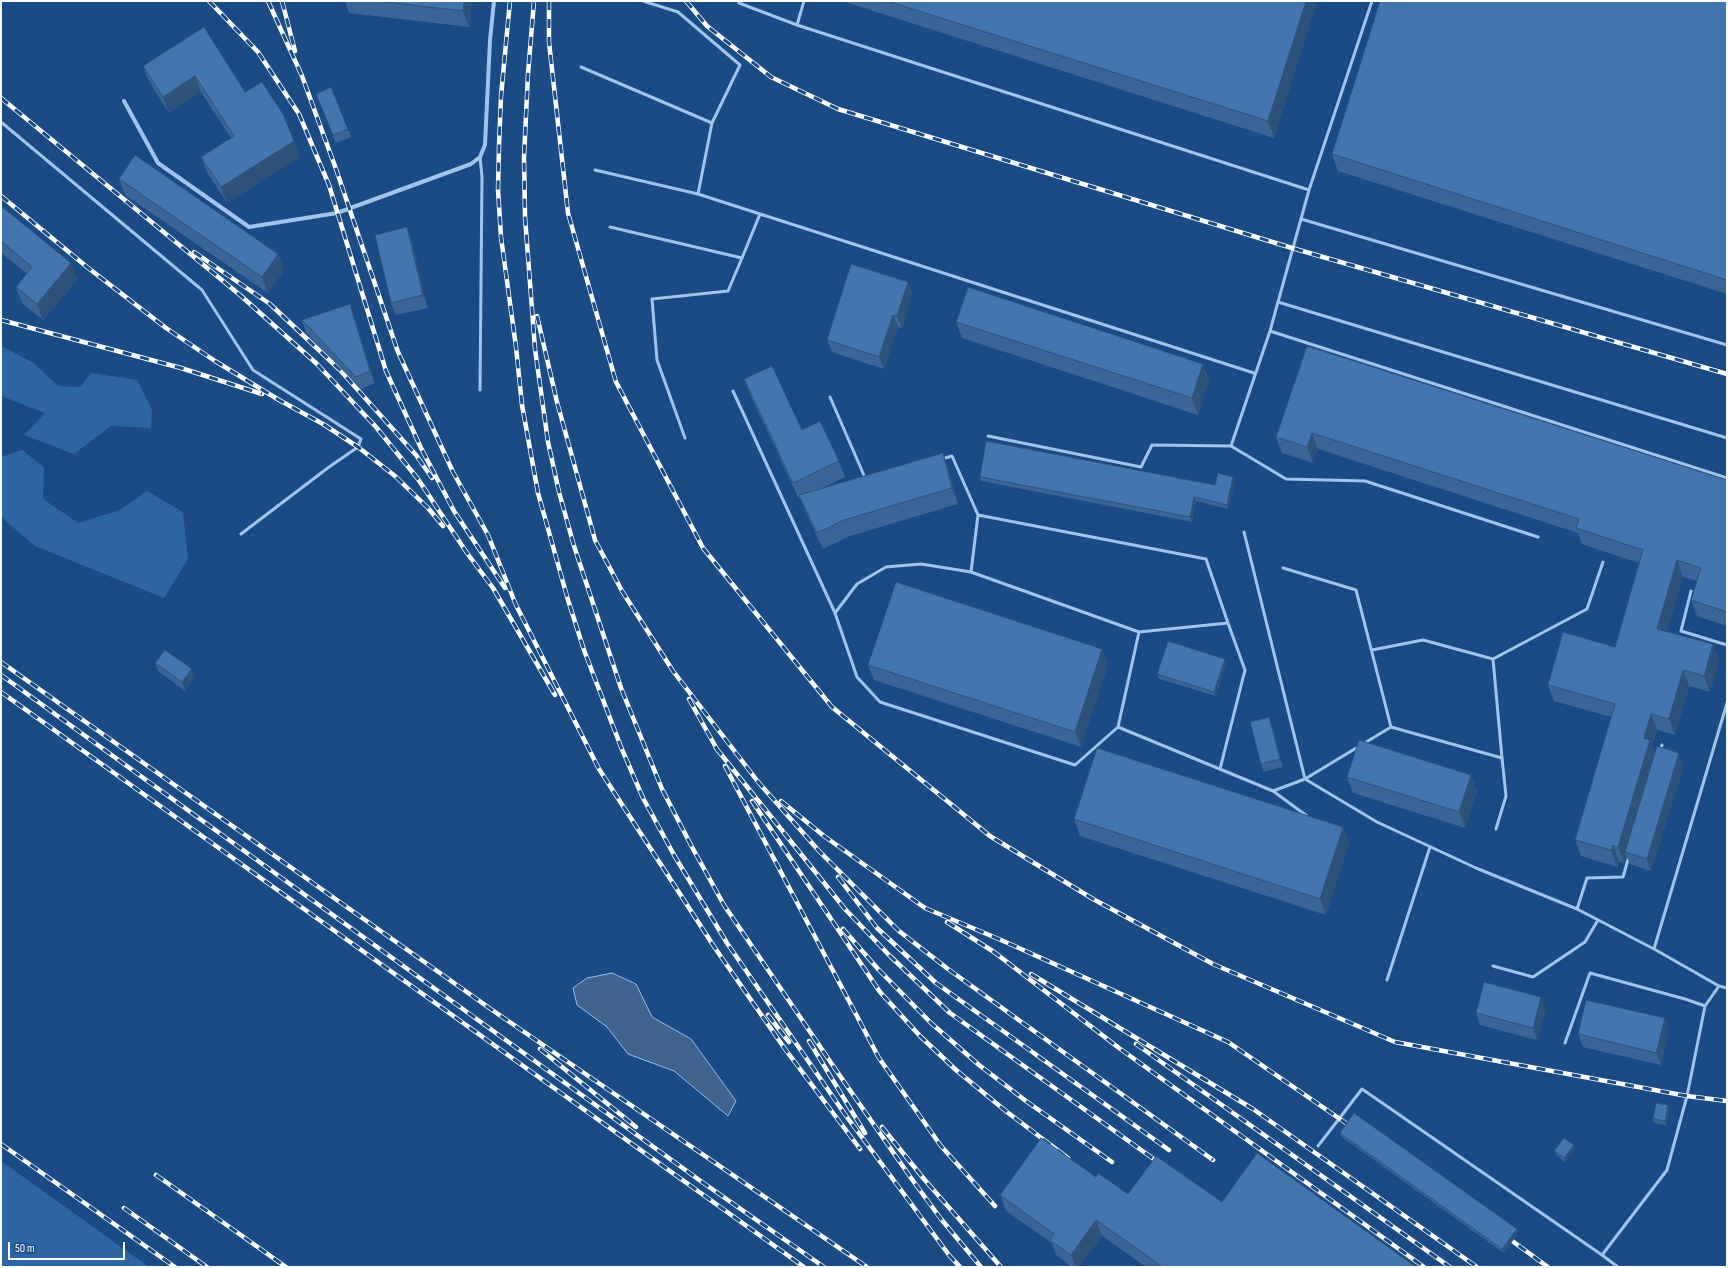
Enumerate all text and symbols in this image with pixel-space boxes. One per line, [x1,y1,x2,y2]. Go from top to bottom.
scale bar [10,1234,127,1260]
text: 50 m [15,1241,35,1256]

